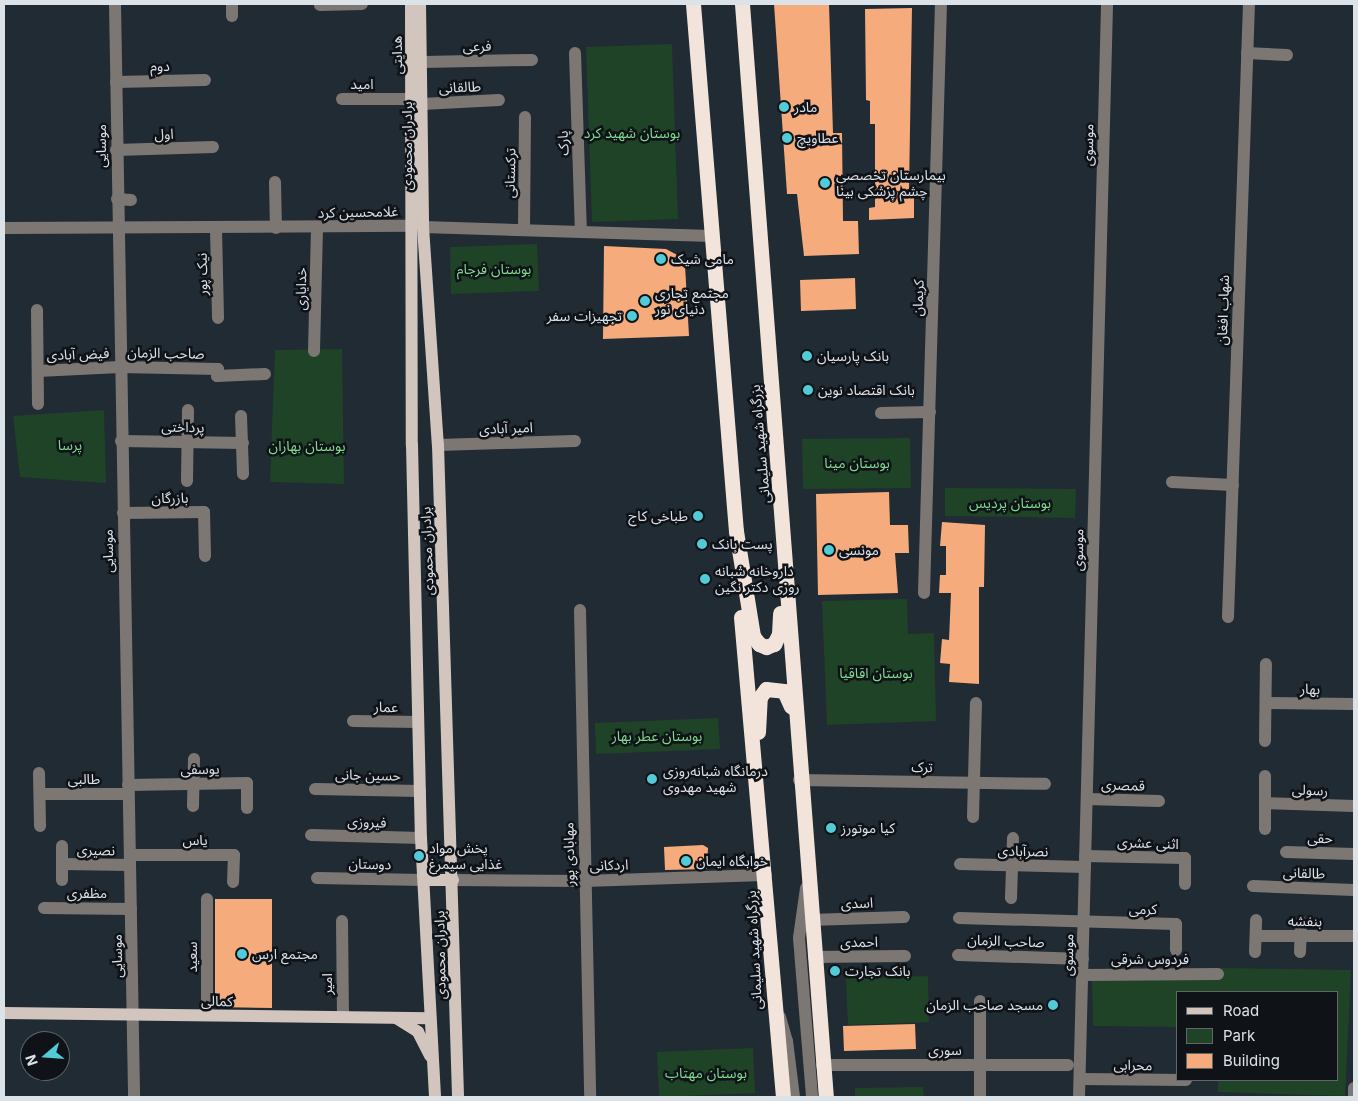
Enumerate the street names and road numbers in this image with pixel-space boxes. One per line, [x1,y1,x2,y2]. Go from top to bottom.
street label: هدایتی [388,36,406,74]
street label: فرعی [462,37,492,55]
street label: دوم [150,57,170,75]
street label: امید [350,76,374,92]
street label: طالقانی [439,78,481,96]
street label: برادران محمودی [399,102,415,190]
street label: موسایی [93,124,109,168]
street label: موسوی [1079,124,1097,166]
street label: اول [154,125,174,143]
street label: پارک [554,130,572,156]
street label: ترکستانی [501,148,519,198]
street label: غلامحسین کرد [318,203,398,221]
street label: نیک پور [193,253,211,295]
street label: خدایاری [292,267,310,311]
street label: شهاب افغان [1213,274,1233,346]
street label: کریمان [909,279,927,317]
street label: صاحب الزمان [127,344,205,362]
street label: فیض آبادی [46,345,110,363]
street label: بزرگراه شهید سلیمانی [746,384,774,504]
street label: پرداختی [161,418,205,436]
street label: امیر آبادی [479,419,533,437]
street label: بازرگان [151,489,189,507]
street label: برادران محمودی [417,506,437,596]
street label: موسایی [99,529,117,573]
street label: موسوی [1069,529,1087,571]
street label: بهار [1300,680,1320,698]
street label: عمار [374,698,398,716]
street label: ترک [911,758,933,776]
street label: یوسفی [180,760,220,778]
street label: حسین جانی [335,766,401,784]
street label: طالبی [68,771,100,787]
street label: قمصری [1101,776,1145,794]
street label: رسولی [1292,781,1328,799]
street label: فیروزی [347,813,387,831]
street label: مهابادی پور [560,822,578,886]
street label: حقی [1307,829,1333,847]
street label: یاس [182,832,208,848]
street label: اثنی عشری [1117,834,1179,852]
street label: نصیری [77,841,115,859]
street label: نصرآبادی [998,842,1048,860]
street label: دوستان [348,855,392,873]
street label: اردکانی [589,856,629,874]
street label: طالقانی [1283,864,1325,882]
street label: مظفری [67,885,107,901]
street label: بزرگراه شهید سلیمانی [742,890,766,1010]
street label: اسدی [841,894,873,912]
street label: کرمی [1129,900,1157,918]
street label: برادران محمودی [431,910,449,1000]
street label: بنفشه [1288,912,1322,930]
street label: صاحب الزمان [967,931,1045,951]
street label: احمدی [840,933,878,951]
street label: موسایی [108,934,126,978]
street label: موسوی [1059,934,1077,976]
street label: سعید [184,942,200,972]
street label: فردوس شرقی [1111,951,1189,967]
street label: امیر [319,973,335,995]
street label: کمالی [201,992,233,1010]
street label: سوری [928,1042,962,1058]
street label: محرابی [1113,1056,1153,1074]

